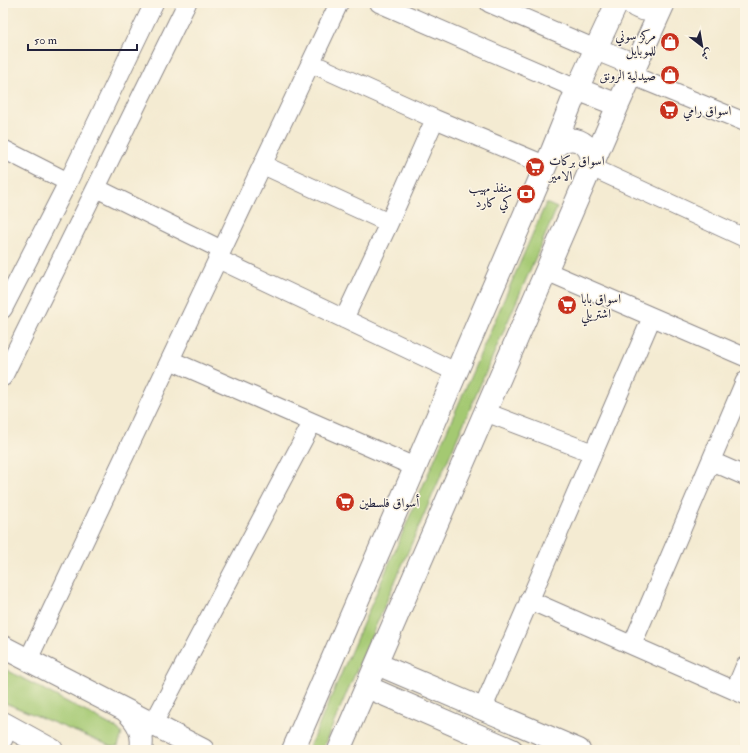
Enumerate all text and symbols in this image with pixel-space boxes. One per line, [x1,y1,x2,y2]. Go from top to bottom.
scale bar [28,26,137,52]
north arrow [682,26,722,66]
place label: مركز سوني للموبايل [615,28,656,60]
shop icon: مركز سوني للموبايل [659,31,681,53]
text: 50 m [34,33,58,48]
text: ش [699,46,715,63]
shop icon: صيدلية الرونق [659,64,681,86]
place label: صيدلية الرونق [600,68,656,84]
supermarket icon: اسواق رامي [658,99,680,121]
place label: اسواق رامي [683,103,732,122]
place label: اسواق بركات الامير [547,153,605,184]
supermarket icon: اسواق بركات الامير [524,156,546,178]
place label: منفذ مهيب كي كارد [468,180,512,214]
bank icon: منفذ مهيب كي كارد [515,183,537,205]
place label: اسواق بابا اشتريلي [581,291,621,327]
supermarket icon: اسواق بابا اشتريلي [556,294,578,316]
supermarket icon: أسواق فلسطين [334,491,356,513]
place label: أسواق فلسطين [359,494,419,511]

